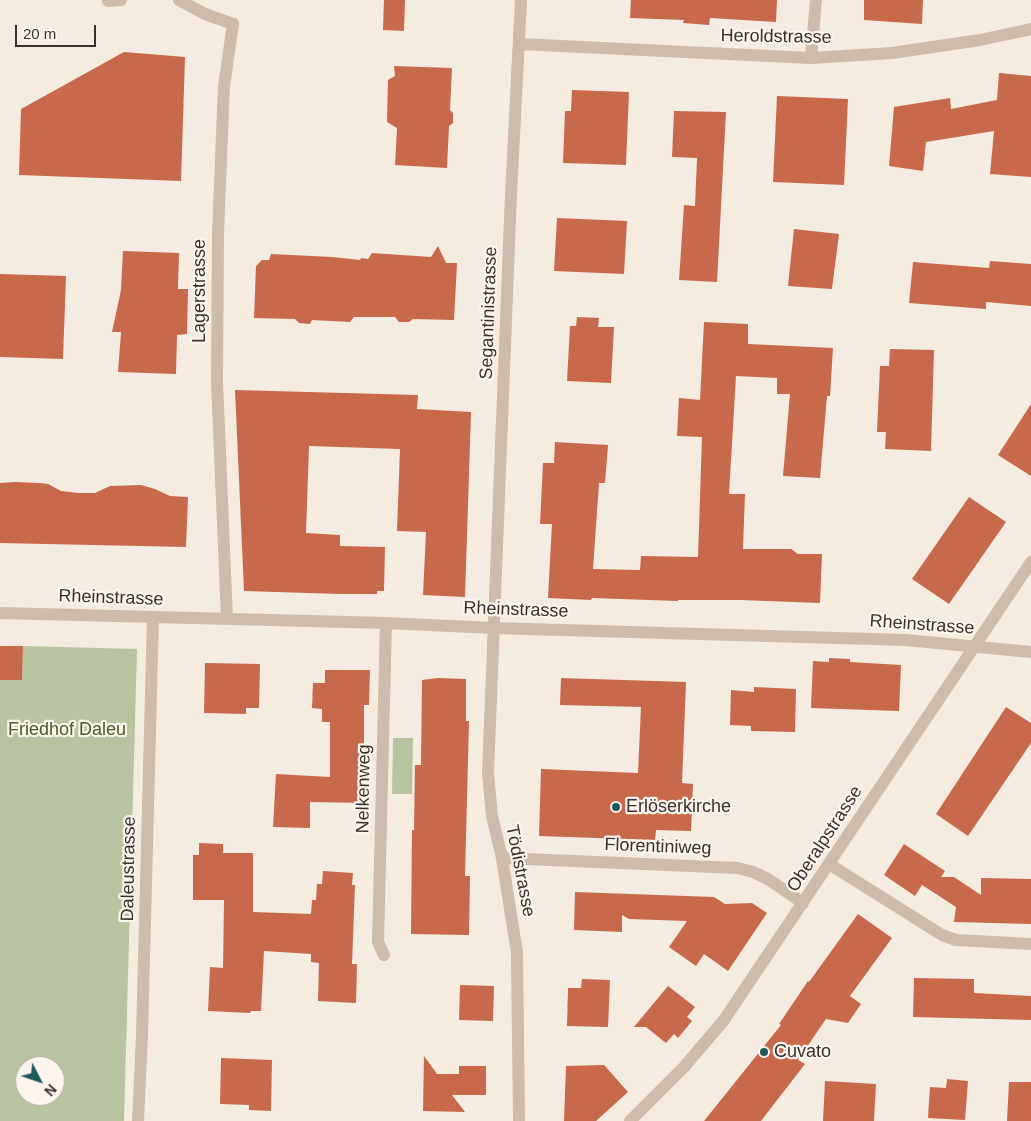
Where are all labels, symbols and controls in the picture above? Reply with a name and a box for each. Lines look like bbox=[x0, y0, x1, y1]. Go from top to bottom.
scale bar bbox=[18, 15, 99, 47]
text: 20 m bbox=[23, 25, 56, 42]
street label: Heroldstrasse bbox=[720, 25, 832, 49]
street label: Lagerstrasse bbox=[189, 239, 211, 343]
street label: Segantinistrasse bbox=[476, 246, 502, 380]
street label: Rheinstrasse bbox=[58, 585, 164, 611]
street label: Rheinstrasse bbox=[463, 597, 569, 623]
street label: Rheinstrasse bbox=[869, 611, 975, 639]
park label: Friedhof Daleu bbox=[8, 719, 126, 741]
street label: Nelkenweg bbox=[352, 744, 376, 834]
street label: Oberalpstrasse bbox=[783, 782, 867, 896]
place label: Erlöserkirche bbox=[626, 796, 731, 818]
marker: Erlöserkirche bbox=[610, 801, 622, 813]
street label: Daleustrasse bbox=[117, 816, 141, 922]
street label: Tödistrasse bbox=[501, 823, 539, 919]
street label: Florentiniweg bbox=[604, 834, 712, 860]
place label: Cuvato bbox=[774, 1041, 831, 1063]
marker: Cuvato bbox=[758, 1046, 770, 1058]
north arrow bbox=[15, 1056, 65, 1106]
text: N bbox=[41, 1081, 60, 1099]

